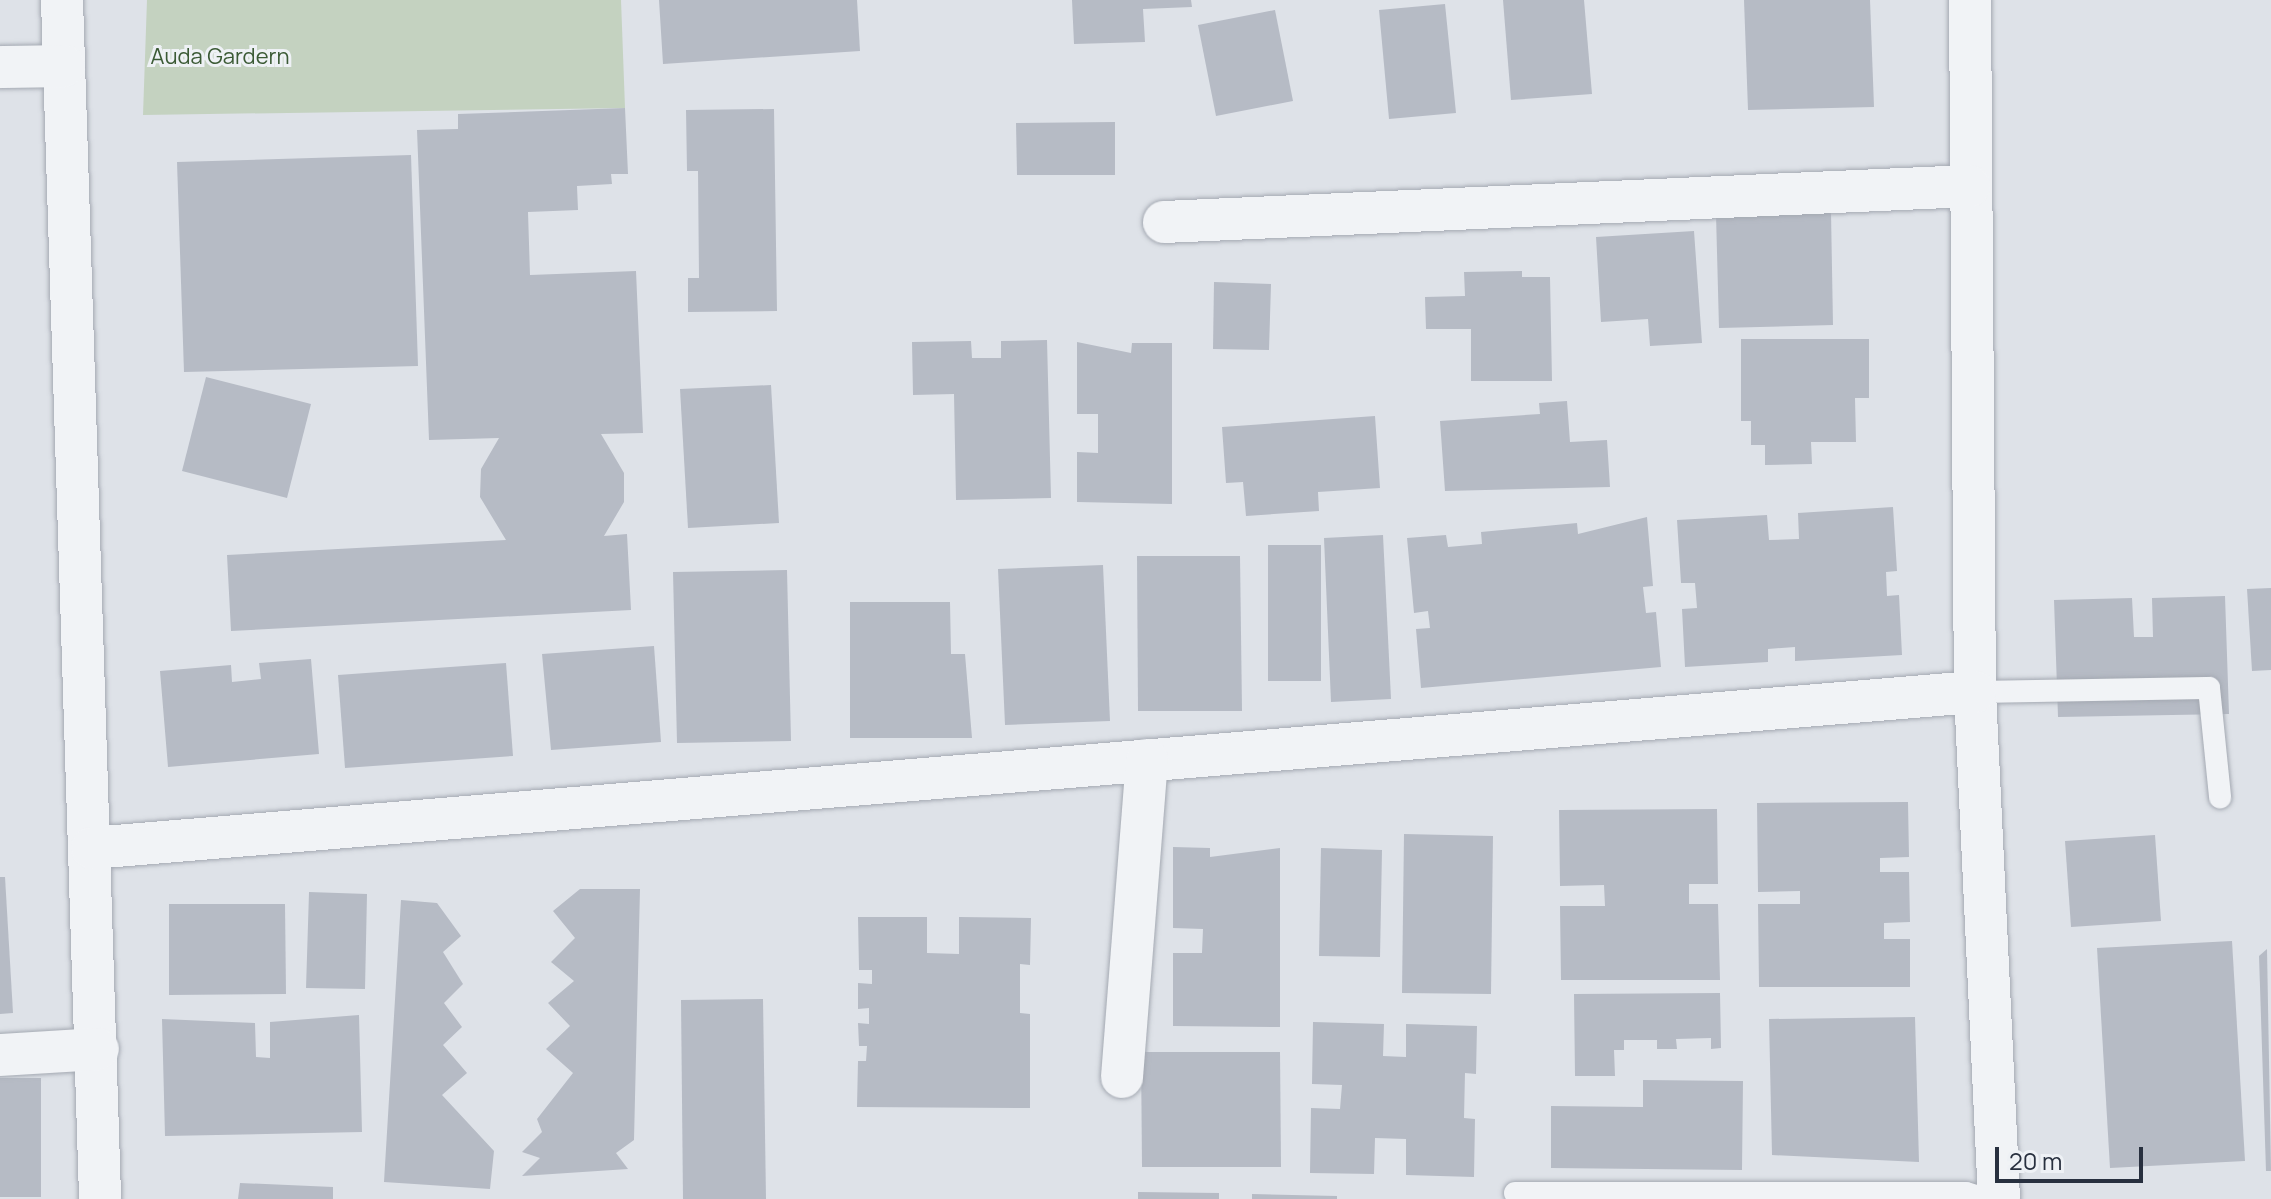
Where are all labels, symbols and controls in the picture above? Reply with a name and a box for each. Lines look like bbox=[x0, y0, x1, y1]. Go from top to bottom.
park label: Auda Gardern bbox=[151, 44, 289, 70]
scale bar bbox=[1999, 1131, 2147, 1181]
text: 20 m bbox=[2009, 1144, 2062, 1177]

